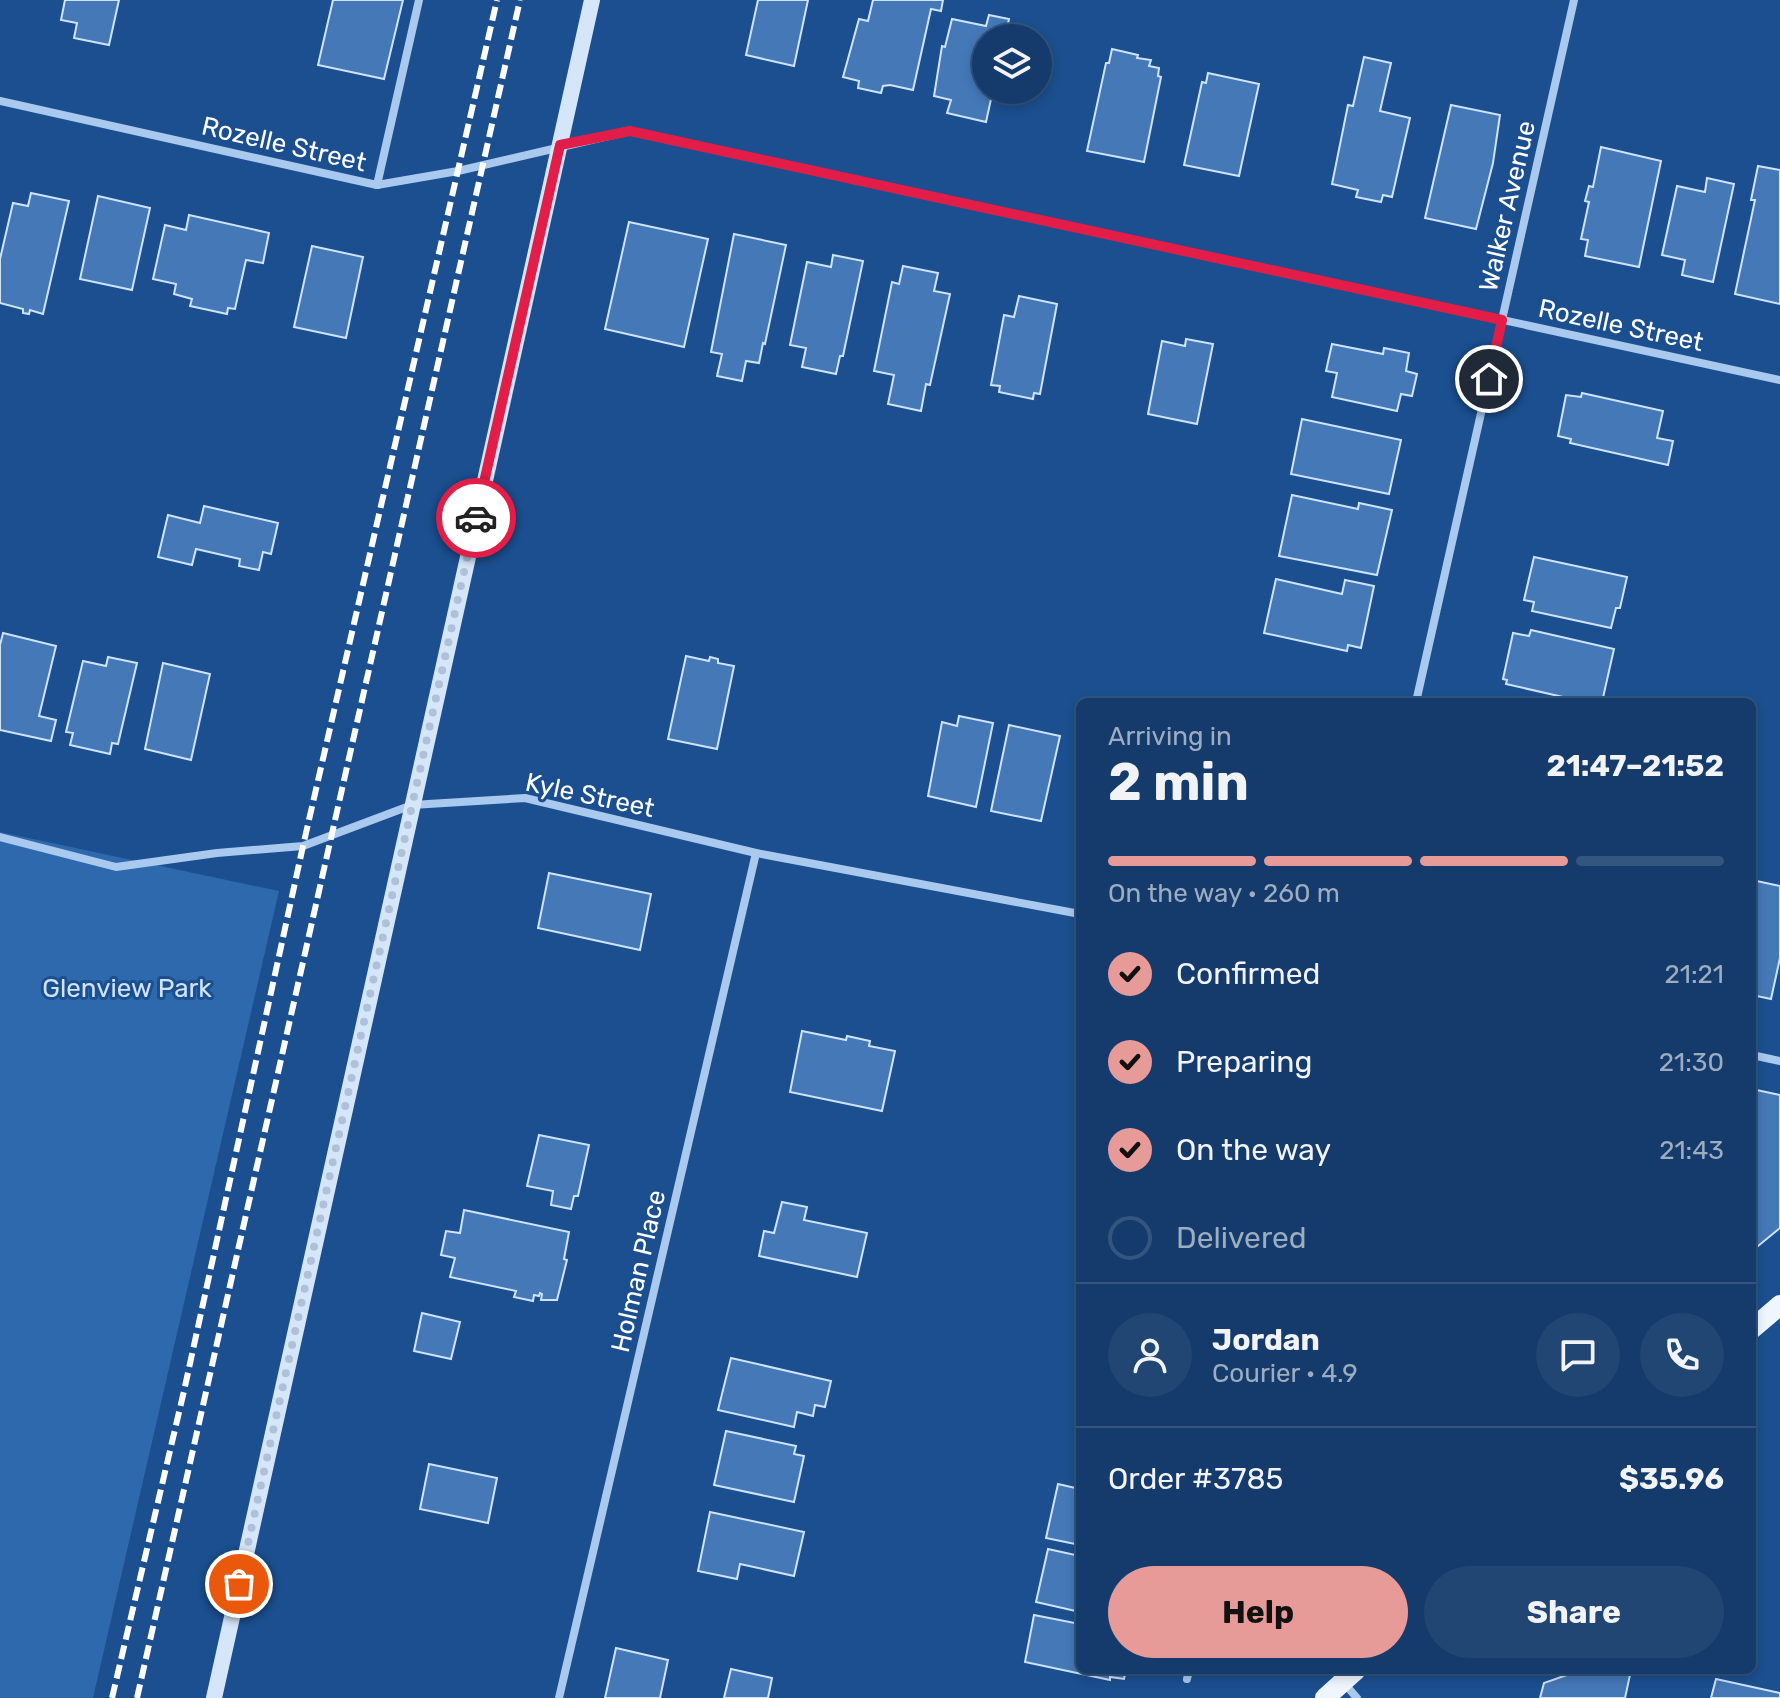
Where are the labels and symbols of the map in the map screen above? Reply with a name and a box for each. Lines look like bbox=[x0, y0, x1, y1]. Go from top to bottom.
street label: Rozelle Street bbox=[199, 110, 369, 178]
street label: Walker Avenue bbox=[1473, 118, 1542, 295]
street label: Rozelle Street bbox=[1536, 293, 1706, 358]
pin bbox=[1455, 345, 1523, 413]
courier bbox=[436, 478, 516, 558]
street label: Kyle Street bbox=[523, 767, 657, 824]
park label: Glenview Park bbox=[42, 973, 212, 1004]
street label: Holman Place bbox=[605, 1187, 672, 1355]
pin bbox=[205, 1550, 273, 1618]

